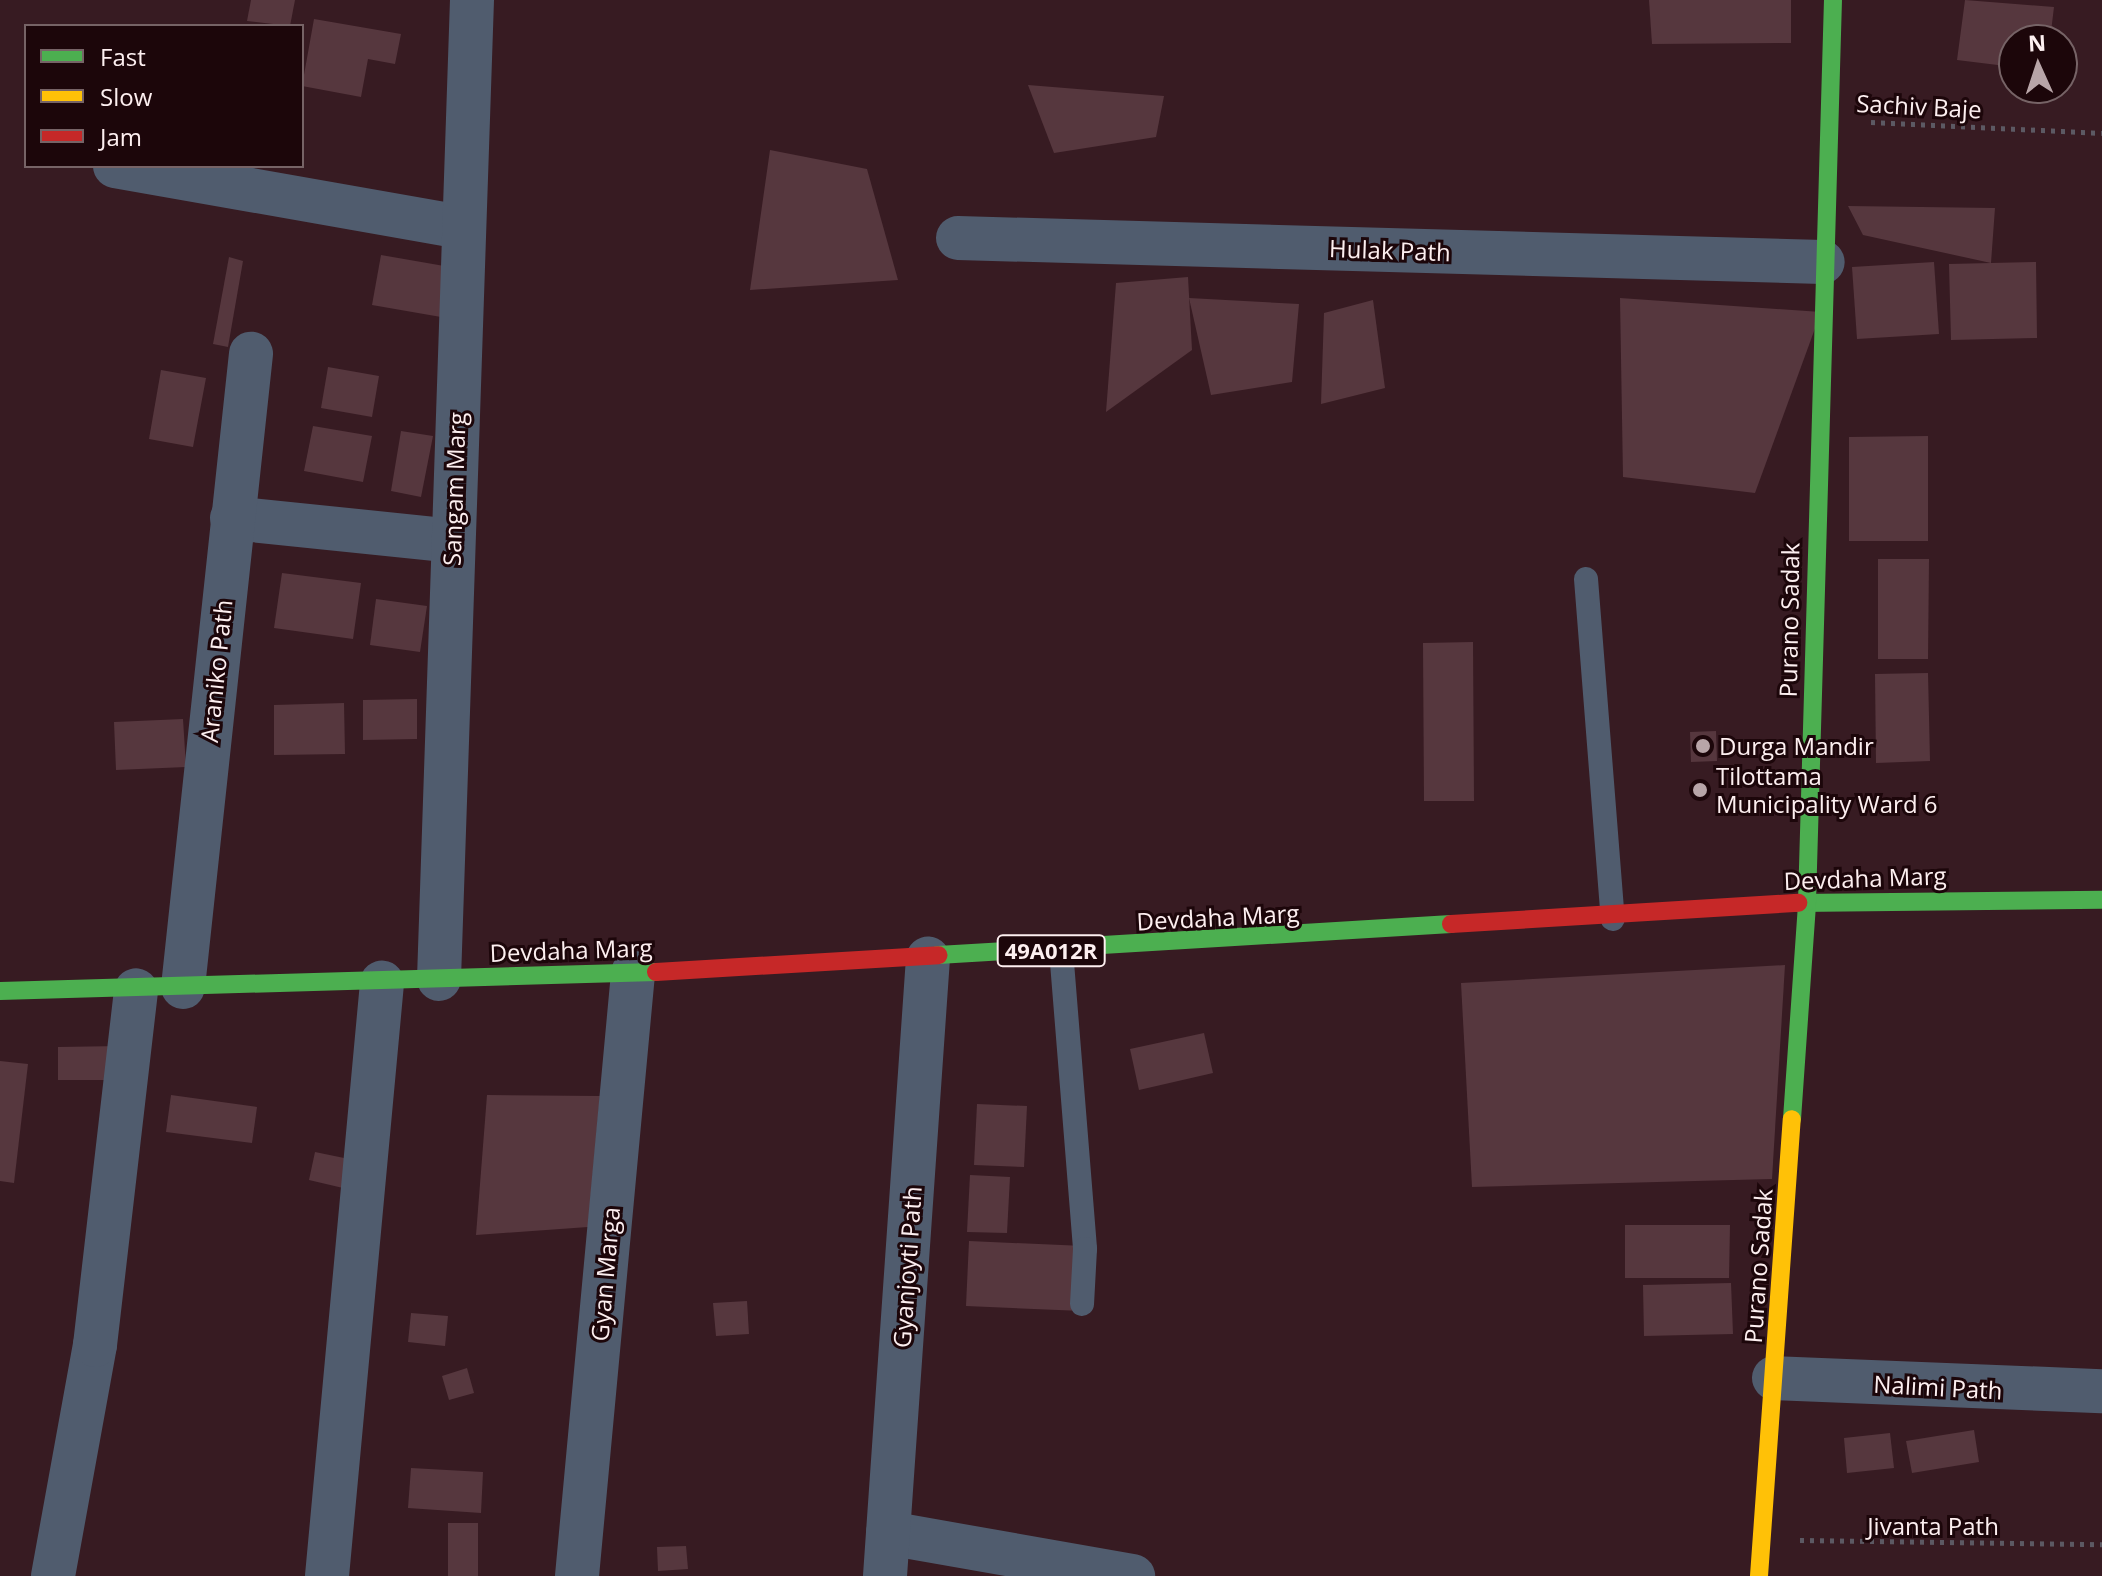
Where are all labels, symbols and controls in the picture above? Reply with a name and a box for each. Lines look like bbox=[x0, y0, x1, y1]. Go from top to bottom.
legend bbox=[24, 24, 304, 168]
north arrow bbox=[1998, 24, 2078, 104]
text: N bbox=[2027, 27, 2047, 57]
text: Fast bbox=[100, 40, 146, 73]
text: Slow bbox=[100, 80, 152, 113]
street label: Sachiv Baje bbox=[1856, 88, 1982, 124]
text: Jam bbox=[100, 120, 142, 153]
street label: Hulak Path bbox=[1329, 233, 1451, 267]
street label: Sangam Marg bbox=[437, 412, 471, 566]
street label: Purano Sadak bbox=[1773, 542, 1805, 698]
street label: Araniko Path bbox=[194, 598, 238, 744]
place label: Durga Mandir bbox=[1719, 732, 1874, 760]
marker: Durga Mandir bbox=[1694, 737, 1712, 755]
place label: Tilottama Municipality Ward 6 bbox=[1716, 762, 1938, 818]
marker: Tilottama Municipality Ward 6 bbox=[1691, 781, 1709, 799]
street label: Devdaha Marg bbox=[1783, 861, 1947, 895]
street label: Devdaha Marg bbox=[1136, 898, 1300, 936]
street label: Devdaha Marg bbox=[489, 933, 653, 967]
road number: 49A012R bbox=[995, 933, 1107, 969]
street label: Gyanjoyti Path bbox=[887, 1185, 927, 1349]
street label: Purano Sadak bbox=[1738, 1188, 1778, 1344]
street label: Gyan Marga bbox=[585, 1206, 625, 1342]
street label: Nalimi Path bbox=[1873, 1369, 2003, 1405]
street label: Jivanta Path bbox=[1867, 1512, 1999, 1540]

